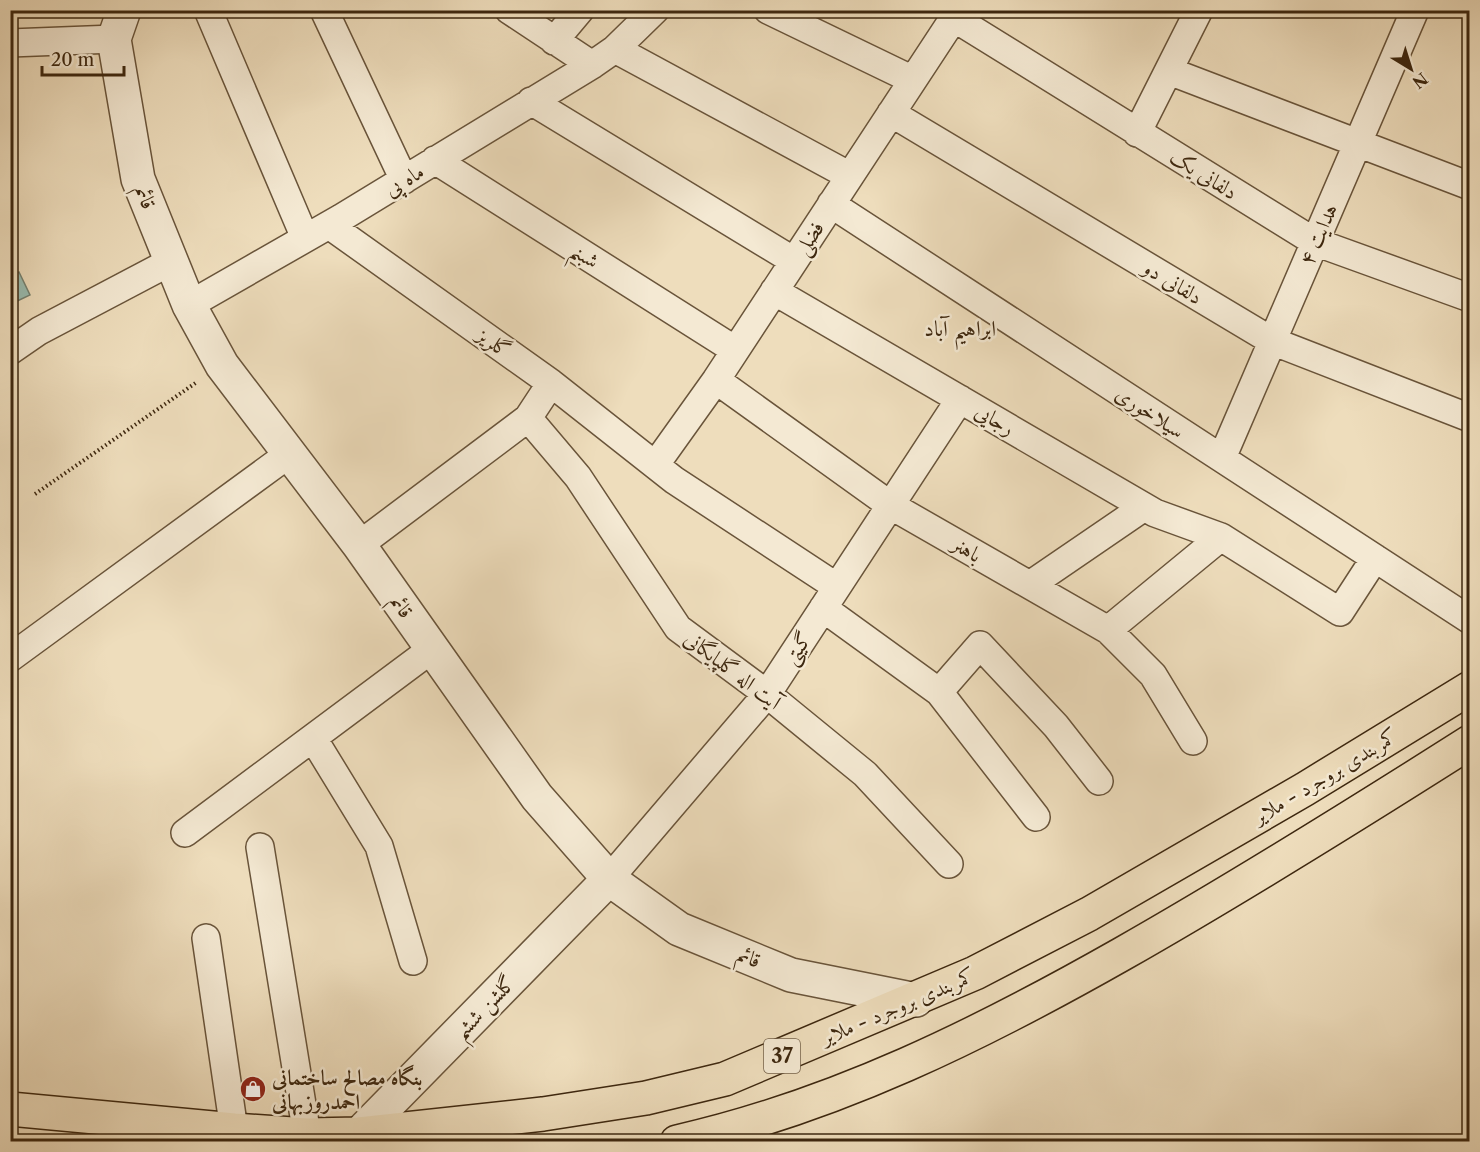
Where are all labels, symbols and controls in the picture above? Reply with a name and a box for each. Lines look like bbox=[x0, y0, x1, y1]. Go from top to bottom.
scale bar bbox=[42, 39, 124, 77]
north arrow bbox=[1381, 39, 1441, 99]
text: 20 m bbox=[51, 49, 95, 71]
text: N bbox=[1409, 69, 1432, 93]
street label: دلفانی یک bbox=[1165, 144, 1242, 205]
street label: ماه پی bbox=[380, 158, 430, 205]
street label: قائم bbox=[125, 182, 162, 214]
street label: هدایت ۴ bbox=[1294, 200, 1343, 269]
street label: فضلی bbox=[789, 216, 832, 262]
street label: شبنم bbox=[561, 237, 604, 281]
street label: دلفانی دو bbox=[1137, 254, 1207, 309]
district label: ابراهیم آباد bbox=[924, 315, 996, 350]
street label: گلریز bbox=[470, 320, 516, 363]
street label: سیلاخوری bbox=[1110, 381, 1189, 444]
street label: رجایی bbox=[970, 398, 1019, 442]
street label: باهنر bbox=[946, 530, 986, 568]
street label: قائم bbox=[380, 589, 419, 626]
street label: آیت اله گلپایگانی bbox=[678, 625, 788, 718]
street label: گیتی bbox=[777, 627, 819, 671]
street label: کمربندی بروجرد - ملایر bbox=[1246, 723, 1403, 831]
street label: قائم bbox=[731, 941, 765, 979]
street label: کمربندی بروجرد - ملایر bbox=[815, 962, 979, 1051]
street label: گلشن ششم bbox=[448, 970, 527, 1050]
road number: 37 bbox=[764, 1039, 800, 1073]
place label: بنگاه مصالح ساختمانی احمدروزبهانی bbox=[271, 1064, 422, 1116]
shop icon: بنگاه مصالح ساختمانی احمدروزبهانی bbox=[238, 1074, 268, 1104]

